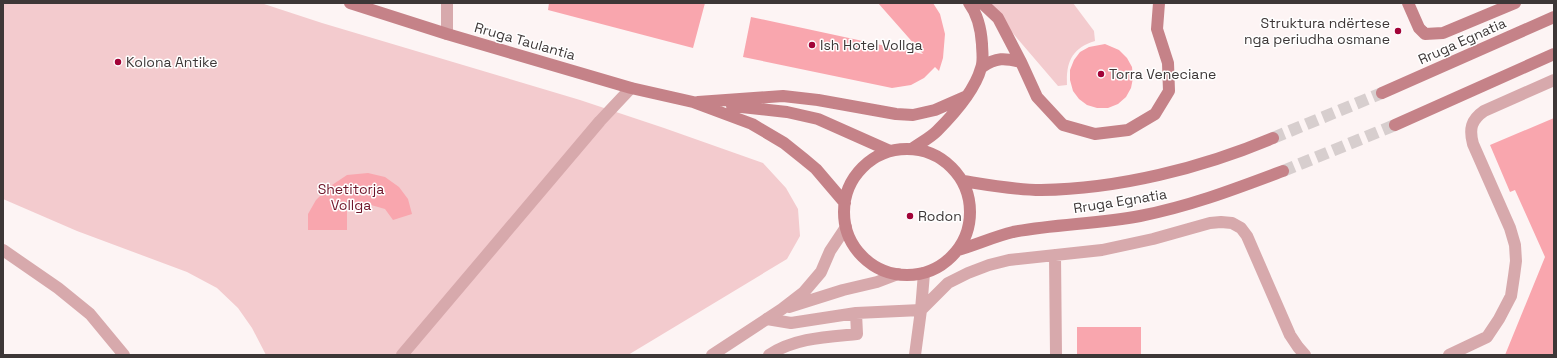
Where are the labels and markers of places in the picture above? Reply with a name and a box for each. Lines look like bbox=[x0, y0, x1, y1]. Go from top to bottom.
place label: Struktura ndërtese nga periudha osmane bbox=[1244, 14, 1390, 48]
marker: Struktura ndërtese nga periudha osmane bbox=[1393, 26, 1403, 36]
place label: Ish Hotel Vollga bbox=[820, 36, 923, 54]
marker: Ish Hotel Vollga bbox=[807, 40, 817, 50]
place label: Kolona Antike bbox=[126, 53, 218, 71]
marker: Kolona Antike bbox=[113, 57, 123, 67]
place label: Torra Veneciane bbox=[1109, 65, 1216, 83]
marker: Torra Veneciane bbox=[1096, 69, 1106, 79]
place label: Rodon bbox=[918, 207, 962, 225]
marker: Rodon bbox=[905, 211, 915, 221]

